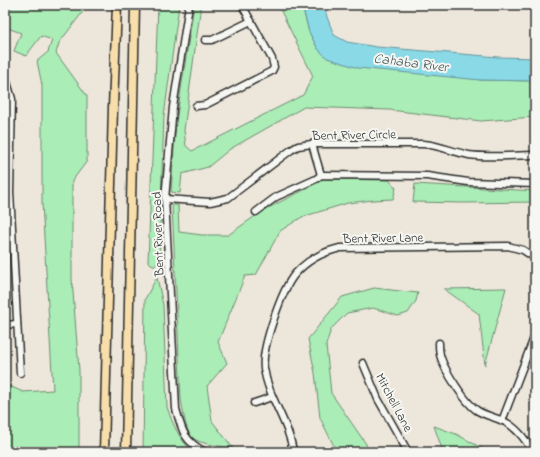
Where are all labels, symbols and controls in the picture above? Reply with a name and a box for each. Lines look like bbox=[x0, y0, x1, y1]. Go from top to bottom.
water label: Cahaba River bbox=[373, 49, 451, 79]
street label: Bent River Circle bbox=[311, 125, 396, 146]
street label: Bent River Road bbox=[147, 190, 170, 278]
street label: Bent River Lane bbox=[342, 228, 424, 249]
street label: Mitchell Lane bbox=[370, 370, 417, 436]

